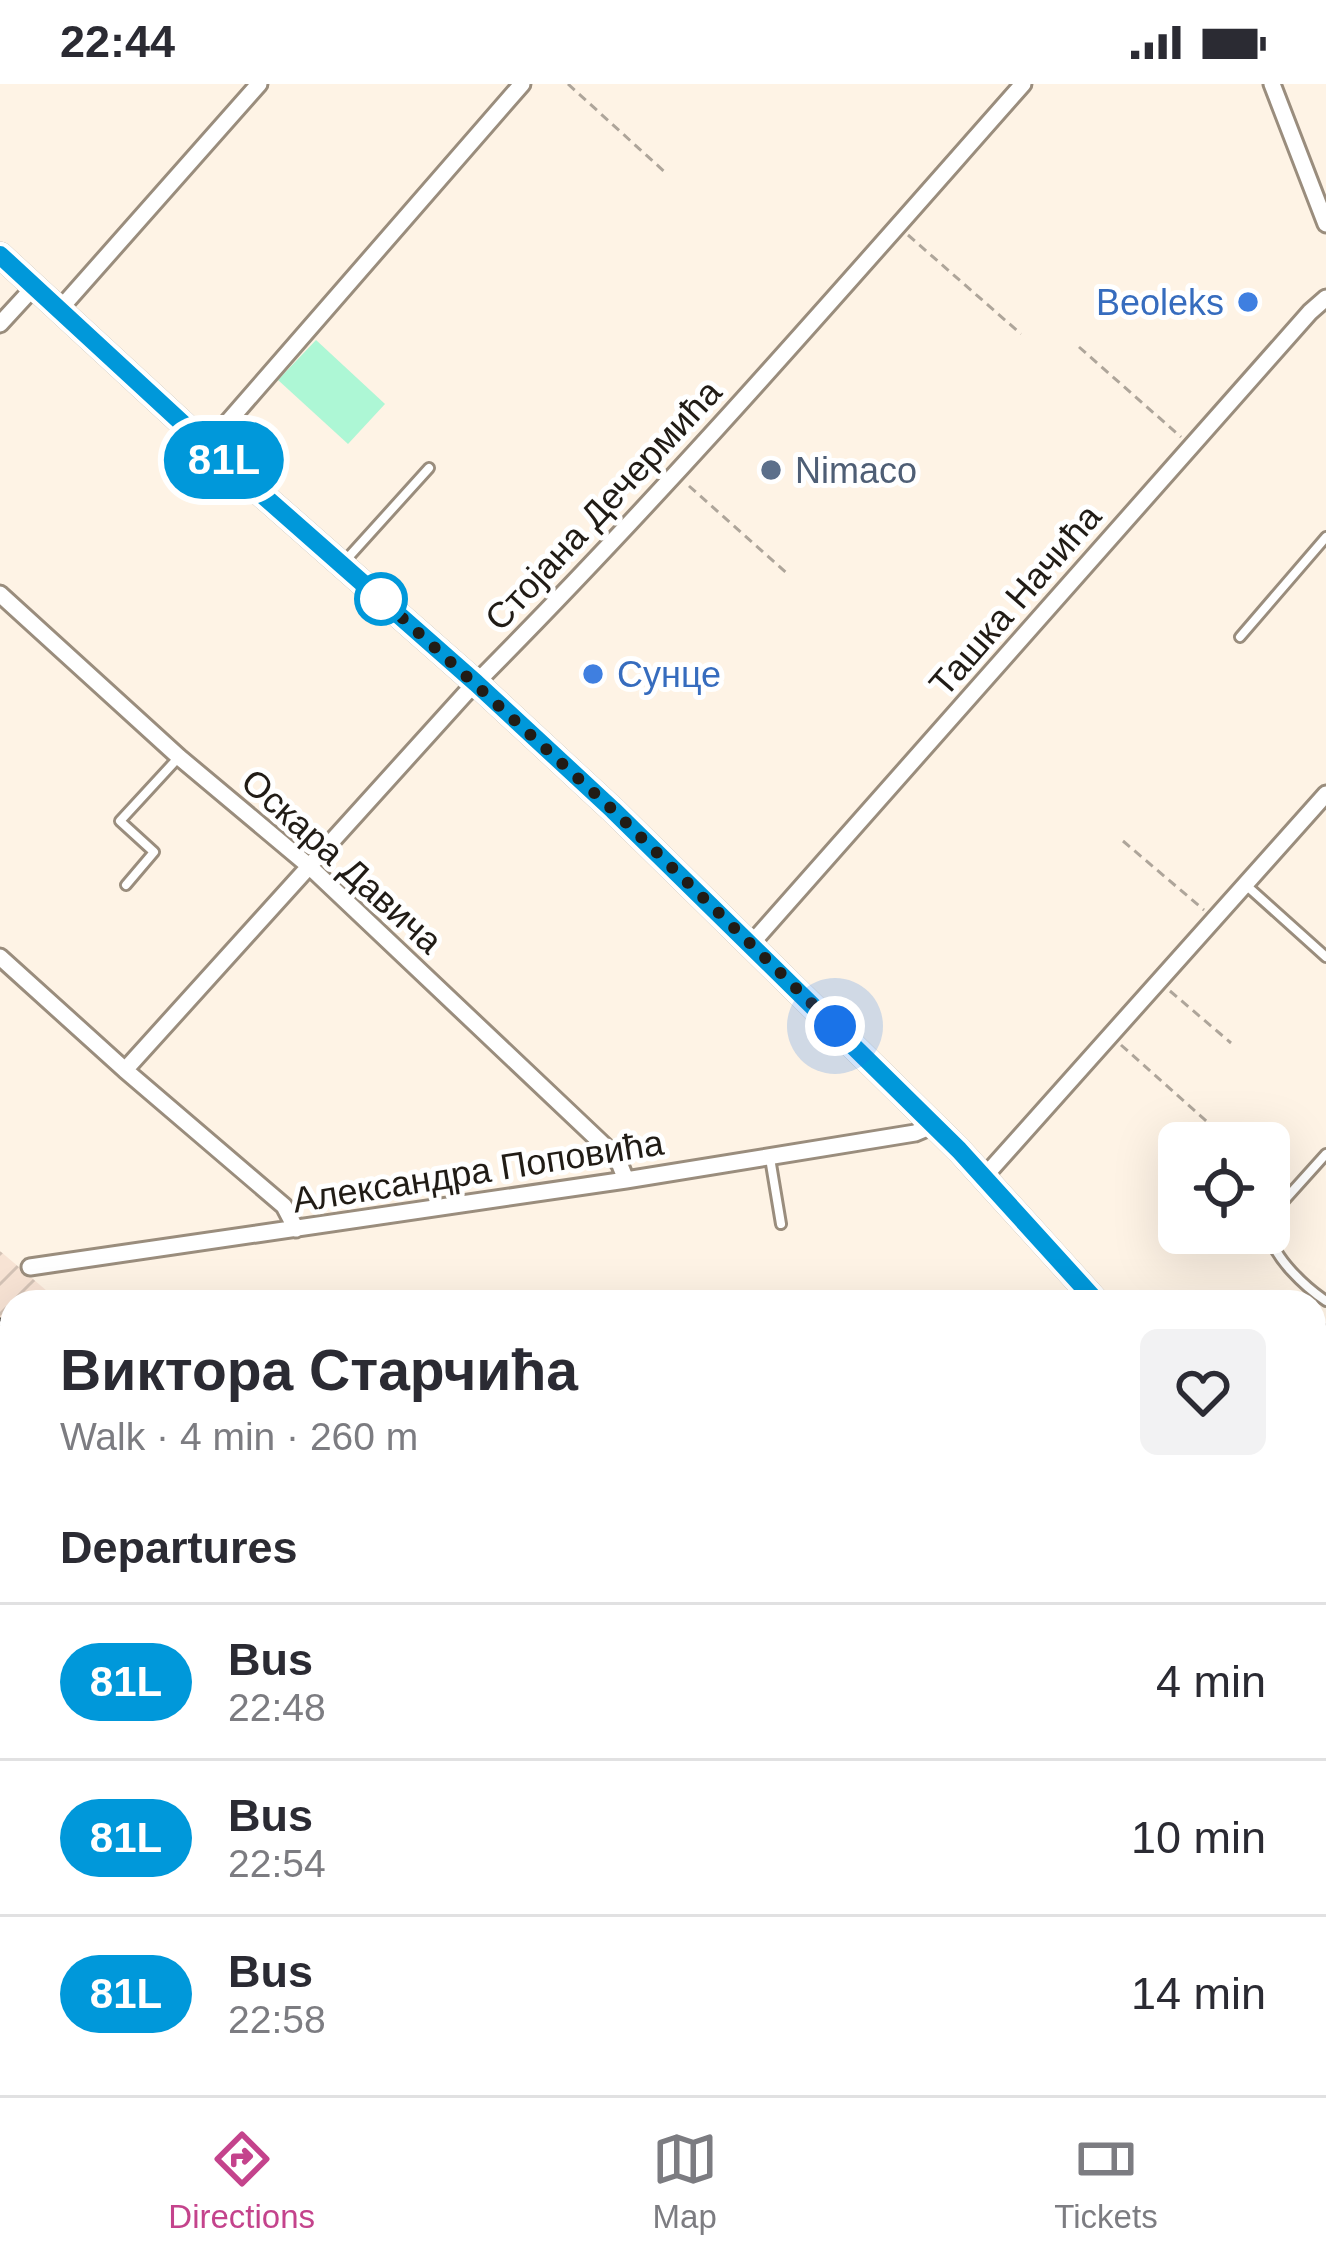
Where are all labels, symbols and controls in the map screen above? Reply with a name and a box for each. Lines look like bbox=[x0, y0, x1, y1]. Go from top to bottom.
text: 22:44 bbox=[60, 16, 175, 67]
place label: Beoleks bbox=[1096, 282, 1224, 323]
marker: Beoleks bbox=[1235, 289, 1261, 315]
street label: Стојана Дечермића bbox=[477, 371, 730, 639]
line badge: 81L bbox=[155, 421, 293, 499]
text: 81L bbox=[188, 436, 260, 483]
place label: Nimaco bbox=[795, 450, 917, 491]
marker: Nimaco bbox=[758, 457, 784, 483]
street label: Ташка Начића bbox=[921, 495, 1110, 704]
unlabelled marker bbox=[356, 574, 406, 624]
place label: Сунце bbox=[617, 654, 721, 695]
marker: Сунце bbox=[580, 661, 606, 687]
street label: Оскара Давича bbox=[234, 760, 451, 962]
your location bbox=[805, 996, 865, 1056]
street label: Александра Поповића bbox=[290, 1121, 667, 1221]
map controls bbox=[1158, 1122, 1290, 1254]
button: locate bbox=[1158, 1122, 1290, 1254]
button: heart bbox=[1140, 1329, 1266, 1455]
text: Виктора Старчића bbox=[60, 1338, 578, 1402]
text: Walk · 4 min · 260 m bbox=[60, 1415, 418, 1458]
text: Departures bbox=[60, 1522, 298, 1573]
text: Bus bbox=[228, 1634, 313, 1685]
text: 4 min bbox=[1156, 1656, 1266, 1707]
text: 81L bbox=[90, 1658, 162, 1705]
text: 22:48 bbox=[228, 1686, 326, 1729]
text: Bus bbox=[228, 1790, 313, 1841]
text: 10 min bbox=[1131, 1812, 1266, 1863]
text: 81L bbox=[90, 1814, 162, 1861]
text: 22:54 bbox=[228, 1842, 326, 1885]
text: Bus bbox=[228, 1946, 313, 1997]
text: 14 min bbox=[1131, 1968, 1266, 2019]
text: 81L bbox=[90, 1970, 162, 2017]
text: 22:58 bbox=[228, 1998, 326, 2041]
tab: Directions bbox=[168, 2126, 315, 2236]
tab: Map bbox=[652, 2126, 718, 2236]
tab: Tickets bbox=[1054, 2126, 1158, 2236]

